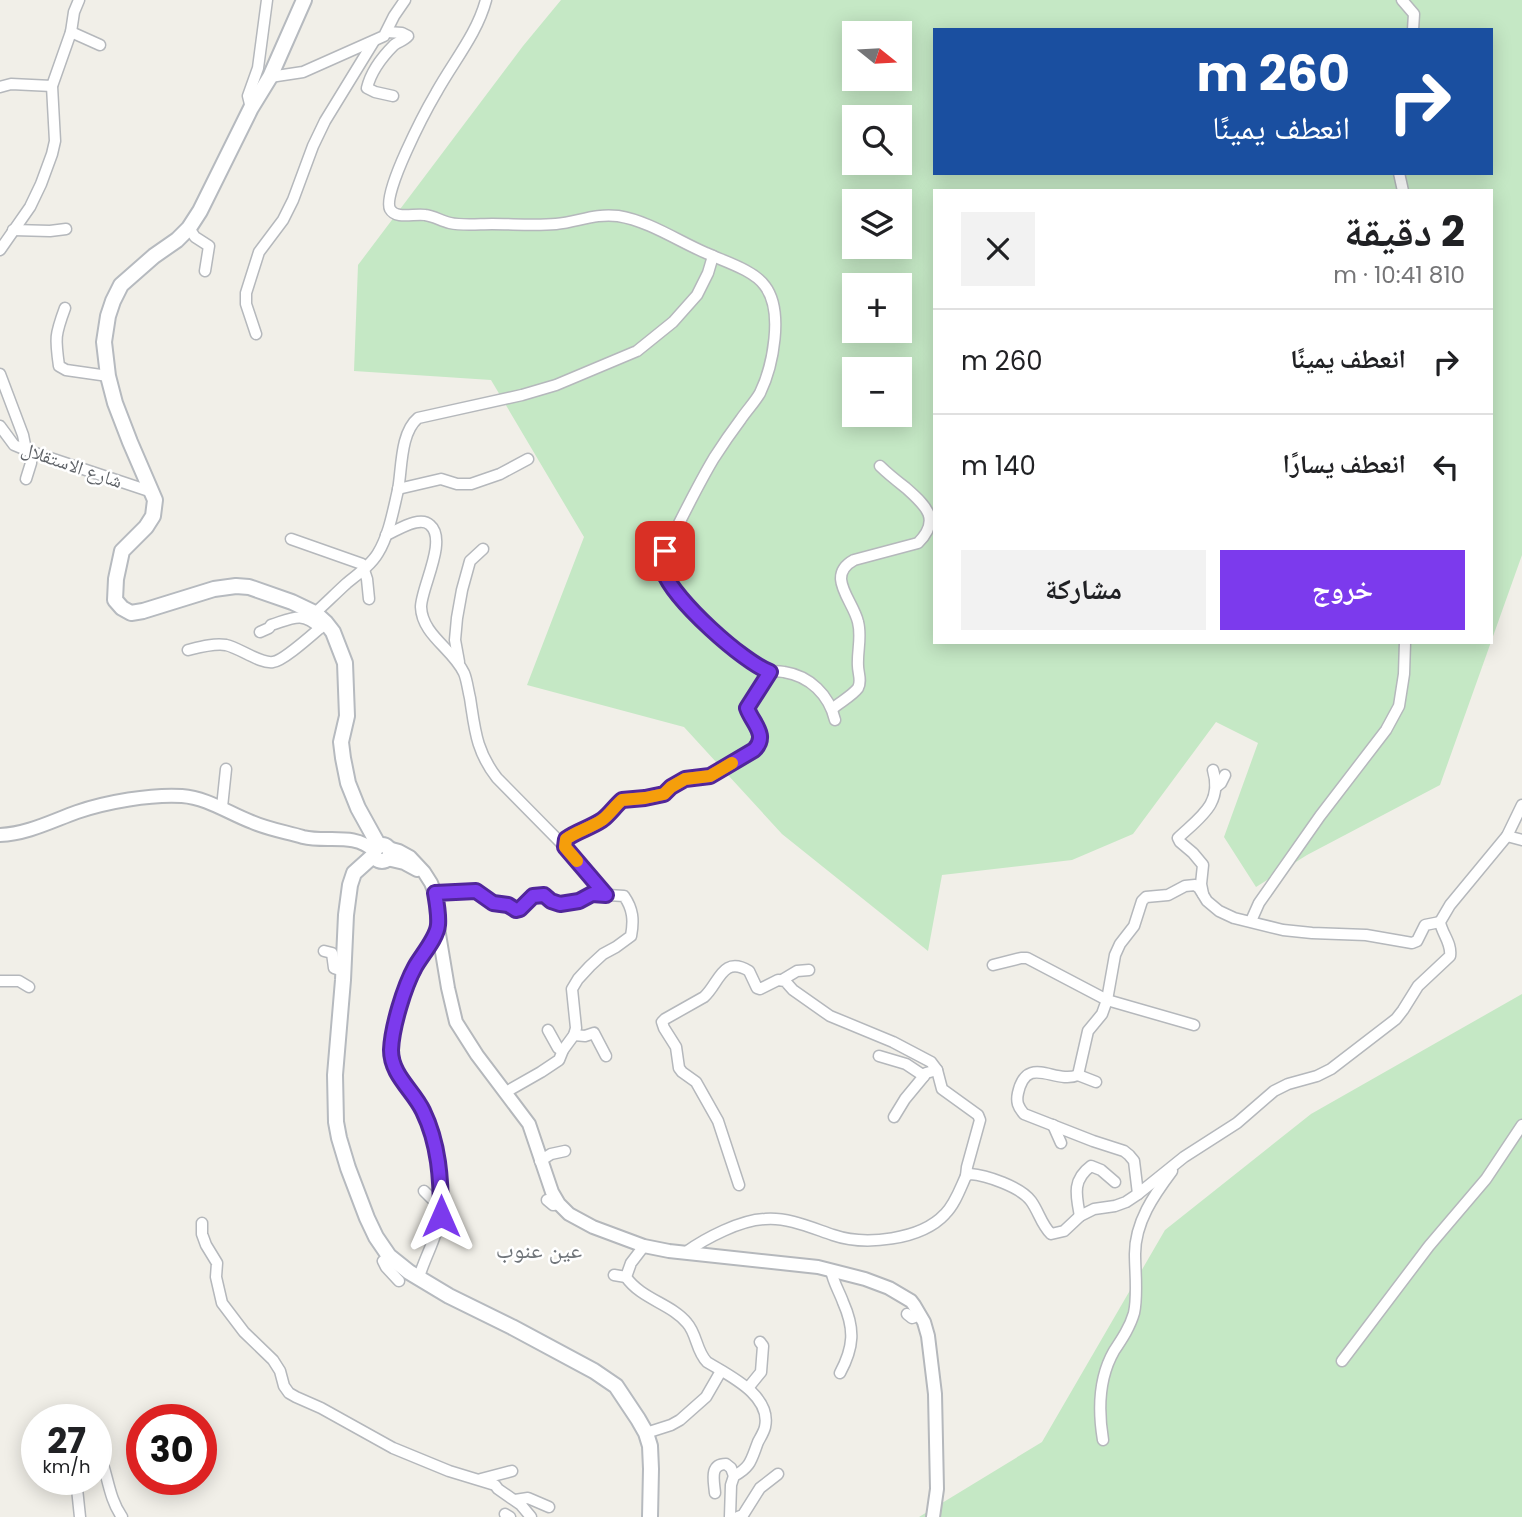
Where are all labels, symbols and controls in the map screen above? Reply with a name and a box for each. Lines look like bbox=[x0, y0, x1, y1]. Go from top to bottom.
north arrow bbox=[842, 21, 912, 91]
map controls bbox=[842, 21, 912, 427]
text: 260 m bbox=[1197, 40, 1350, 108]
icon: right bbox=[1374, 56, 1465, 147]
button: search bbox=[842, 105, 912, 175]
text: انعطف يمينًا bbox=[1212, 105, 1350, 150]
button: layers bbox=[842, 189, 912, 259]
text: 2 دقيقة bbox=[1344, 202, 1465, 261]
button: close bbox=[961, 212, 1035, 286]
text: 810 m · 10:41 bbox=[1333, 259, 1465, 291]
button: + bbox=[842, 273, 912, 343]
text: انعطف يمينًا bbox=[1290, 341, 1406, 377]
text: 260 m bbox=[961, 343, 1043, 379]
icon: right bbox=[1427, 343, 1465, 381]
button: − bbox=[842, 357, 912, 427]
street label: شارع الاستقلال bbox=[18, 435, 126, 495]
text: انعطف يسارًا bbox=[1283, 446, 1406, 482]
text: 140 m bbox=[961, 448, 1036, 484]
icon: left bbox=[1427, 448, 1465, 486]
pin bbox=[635, 521, 695, 581]
icon: arrive bbox=[646, 532, 684, 570]
button: مشاركة bbox=[961, 550, 1206, 630]
button: خروج bbox=[1220, 550, 1465, 630]
position arrow bbox=[404, 1179, 478, 1253]
district label: عين عنوب bbox=[496, 1234, 583, 1266]
speed limit sign: 30 bbox=[126, 1404, 217, 1495]
text: 27 bbox=[47, 1416, 86, 1465]
text: km/h bbox=[43, 1454, 90, 1479]

